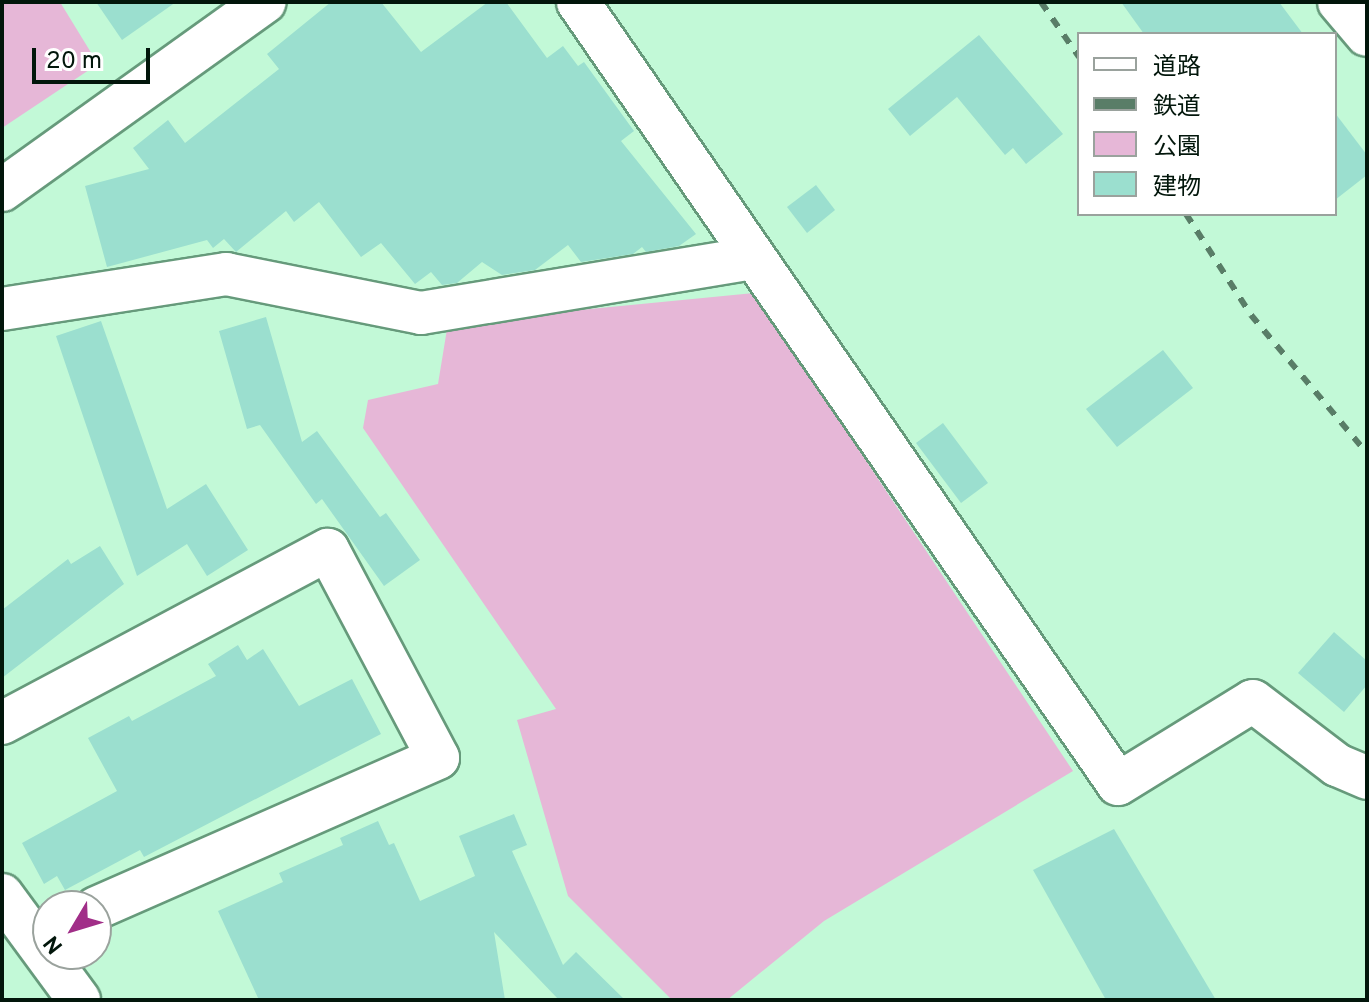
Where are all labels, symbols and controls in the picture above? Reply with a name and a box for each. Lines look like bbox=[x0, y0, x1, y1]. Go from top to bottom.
scale bar bbox=[36, 32, 154, 82]
legend bbox=[1077, 32, 1337, 216]
text: 20 m bbox=[46, 47, 102, 77]
text: 道路 bbox=[1153, 53, 1201, 83]
text: 鉄道 bbox=[1153, 93, 1201, 123]
text: 公園 bbox=[1153, 133, 1201, 163]
text: 建物 bbox=[1153, 173, 1201, 203]
north arrow bbox=[32, 890, 112, 970]
text: N bbox=[39, 929, 70, 958]

